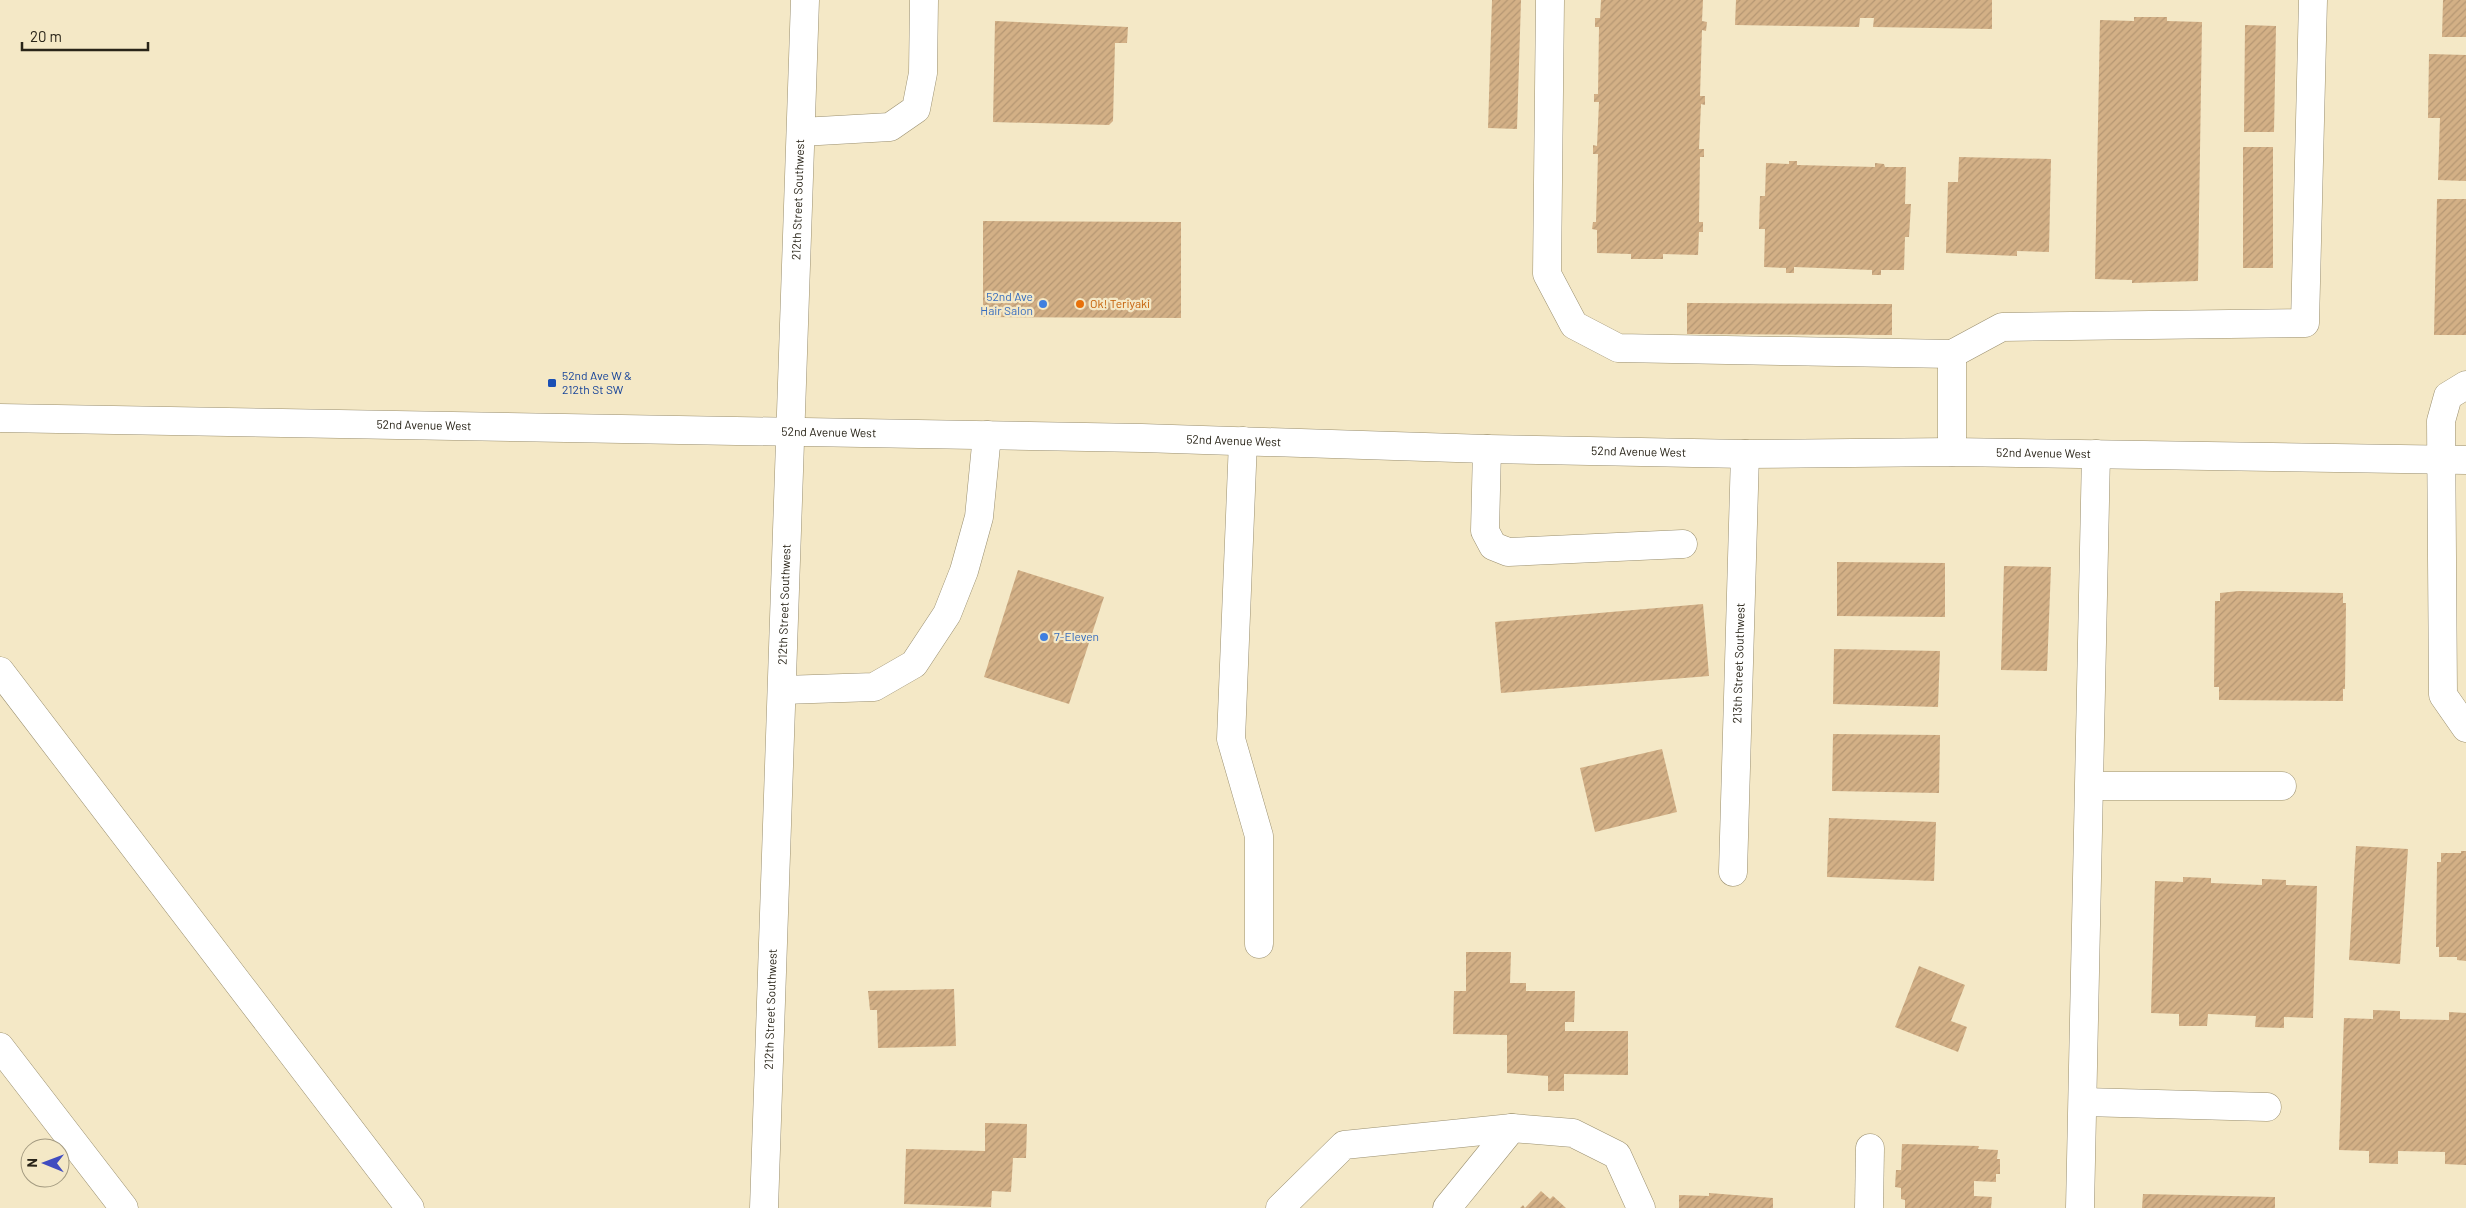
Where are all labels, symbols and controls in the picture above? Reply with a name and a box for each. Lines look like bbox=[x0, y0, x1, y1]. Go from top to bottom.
scale bar bbox=[22, 20, 149, 52]
text: 20 m bbox=[30, 27, 62, 45]
street label: 212th Street Southwest bbox=[788, 139, 806, 260]
place label: 52nd Ave Hair Salon bbox=[980, 289, 1033, 317]
place label: Ok! Teriyaki bbox=[1090, 296, 1150, 310]
marker: 52nd Ave Hair Salon bbox=[1037, 298, 1049, 310]
marker: Ok! Teriyaki bbox=[1074, 298, 1086, 310]
place label: 52nd Ave W & 212th St SW bbox=[562, 368, 632, 396]
marker: 52nd Ave W & 212th St SW bbox=[546, 377, 558, 389]
street label: 52nd Avenue West bbox=[376, 417, 472, 432]
street label: 52nd Avenue West bbox=[781, 424, 876, 439]
street label: 52nd Avenue West bbox=[1186, 431, 1281, 448]
street label: 52nd Avenue West bbox=[1591, 443, 1686, 459]
street label: 52nd Avenue West bbox=[1996, 445, 2091, 460]
street label: 212th Street Southwest bbox=[774, 544, 793, 665]
street label: 213th Street Southwest bbox=[1729, 603, 1747, 724]
place label: 7-Eleven bbox=[1054, 629, 1099, 643]
marker: 7-Eleven bbox=[1038, 631, 1050, 643]
street label: 212th Street Southwest bbox=[761, 948, 779, 1070]
north arrow bbox=[20, 1138, 70, 1188]
text: N bbox=[23, 1158, 40, 1168]

